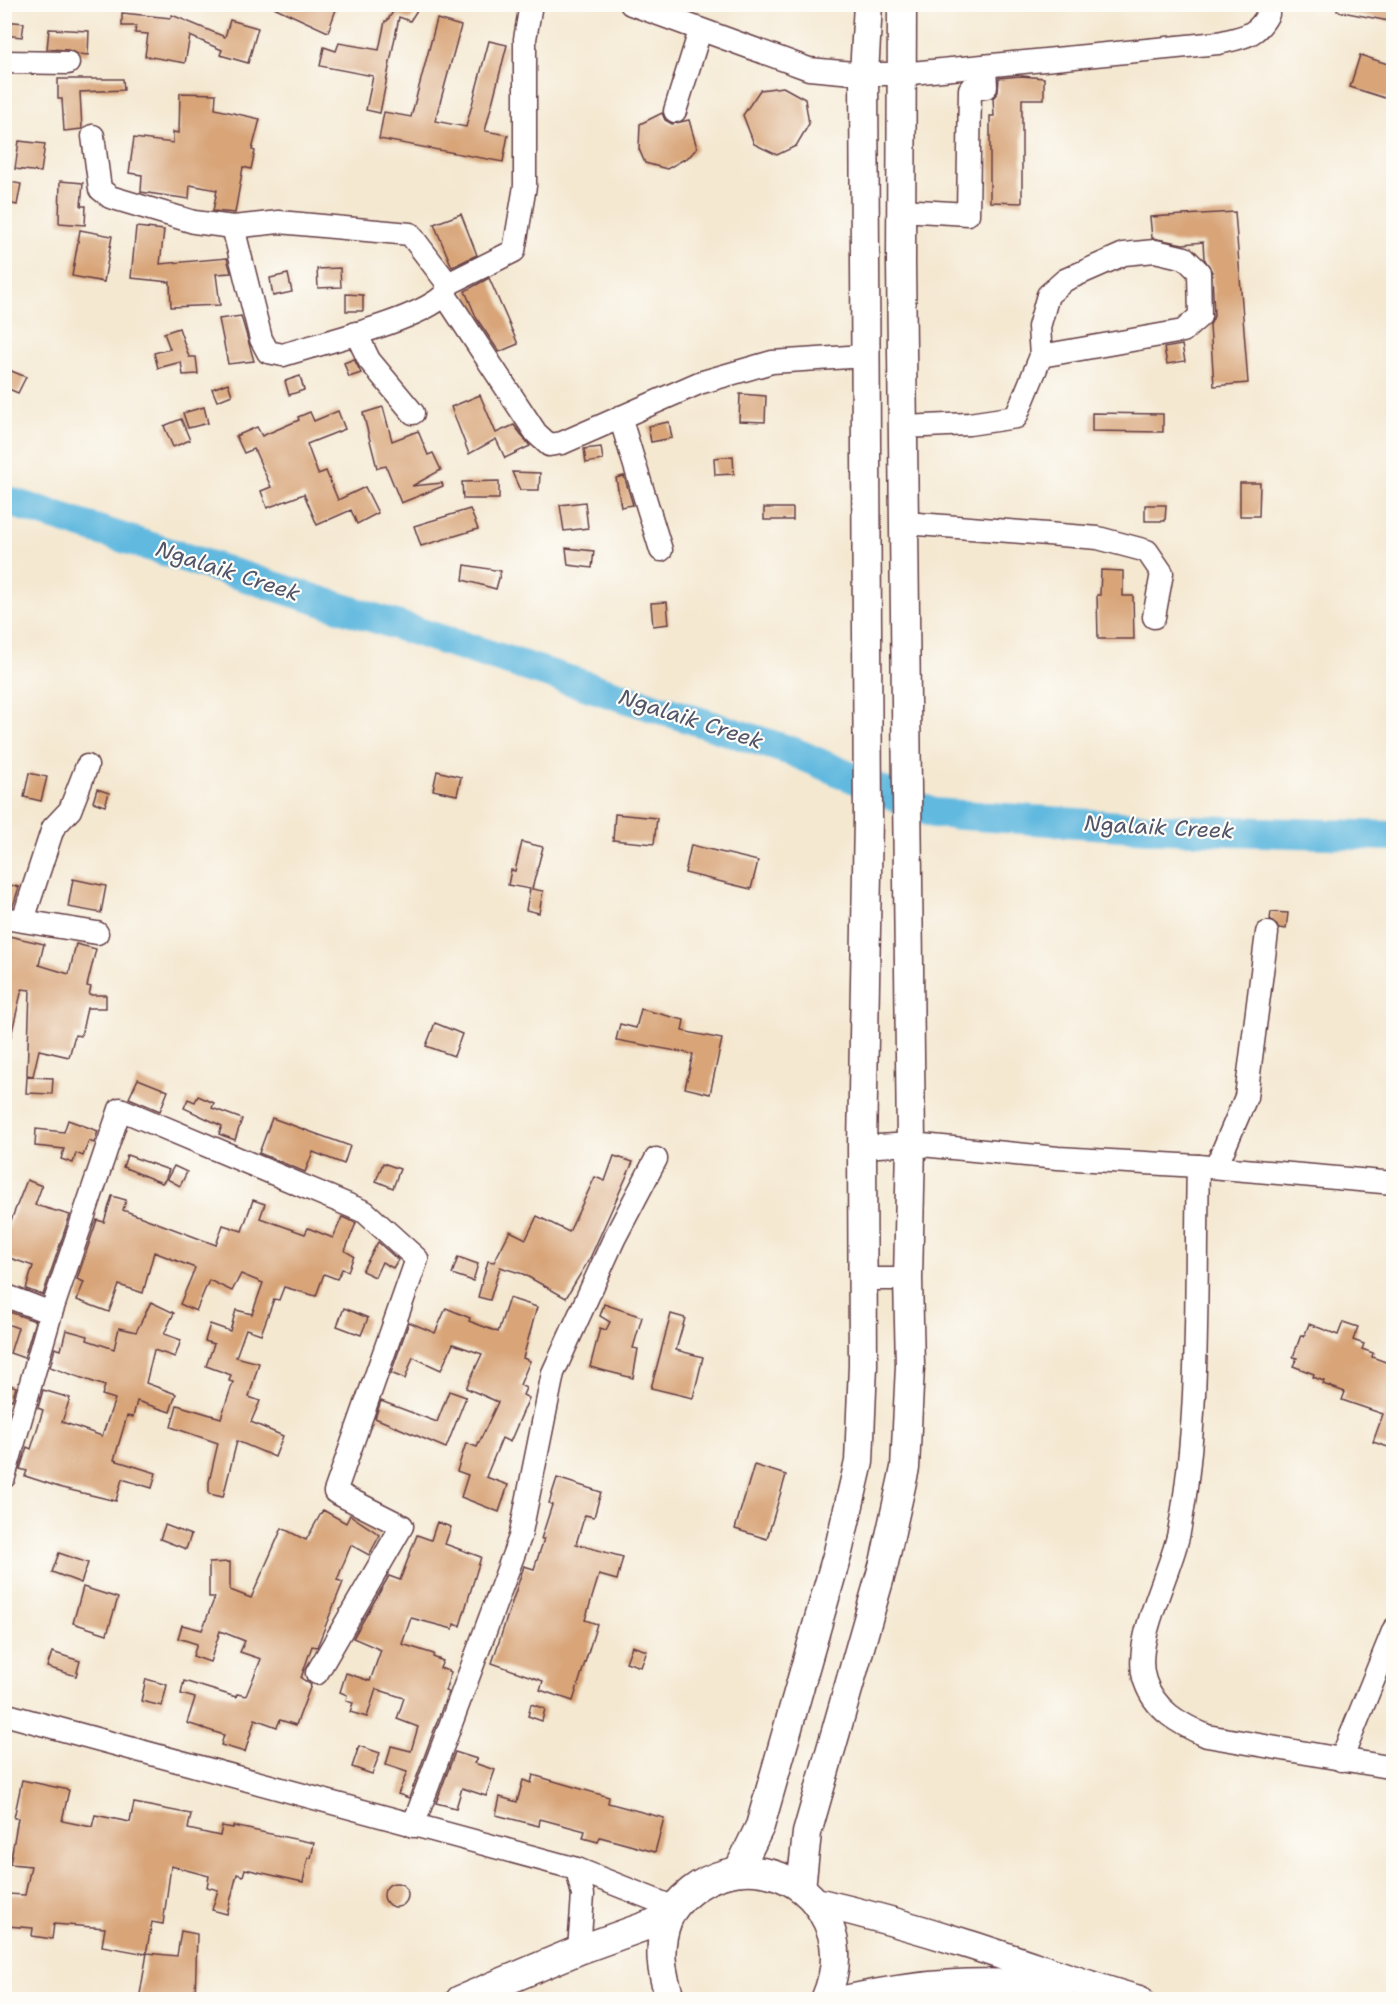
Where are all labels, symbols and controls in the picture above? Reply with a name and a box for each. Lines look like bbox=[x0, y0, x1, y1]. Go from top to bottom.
water label: Ngalaik Creek bbox=[152, 534, 304, 608]
water label: Ngalaik Creek bbox=[615, 682, 767, 756]
water label: Ngalaik Creek bbox=[1083, 809, 1235, 845]

